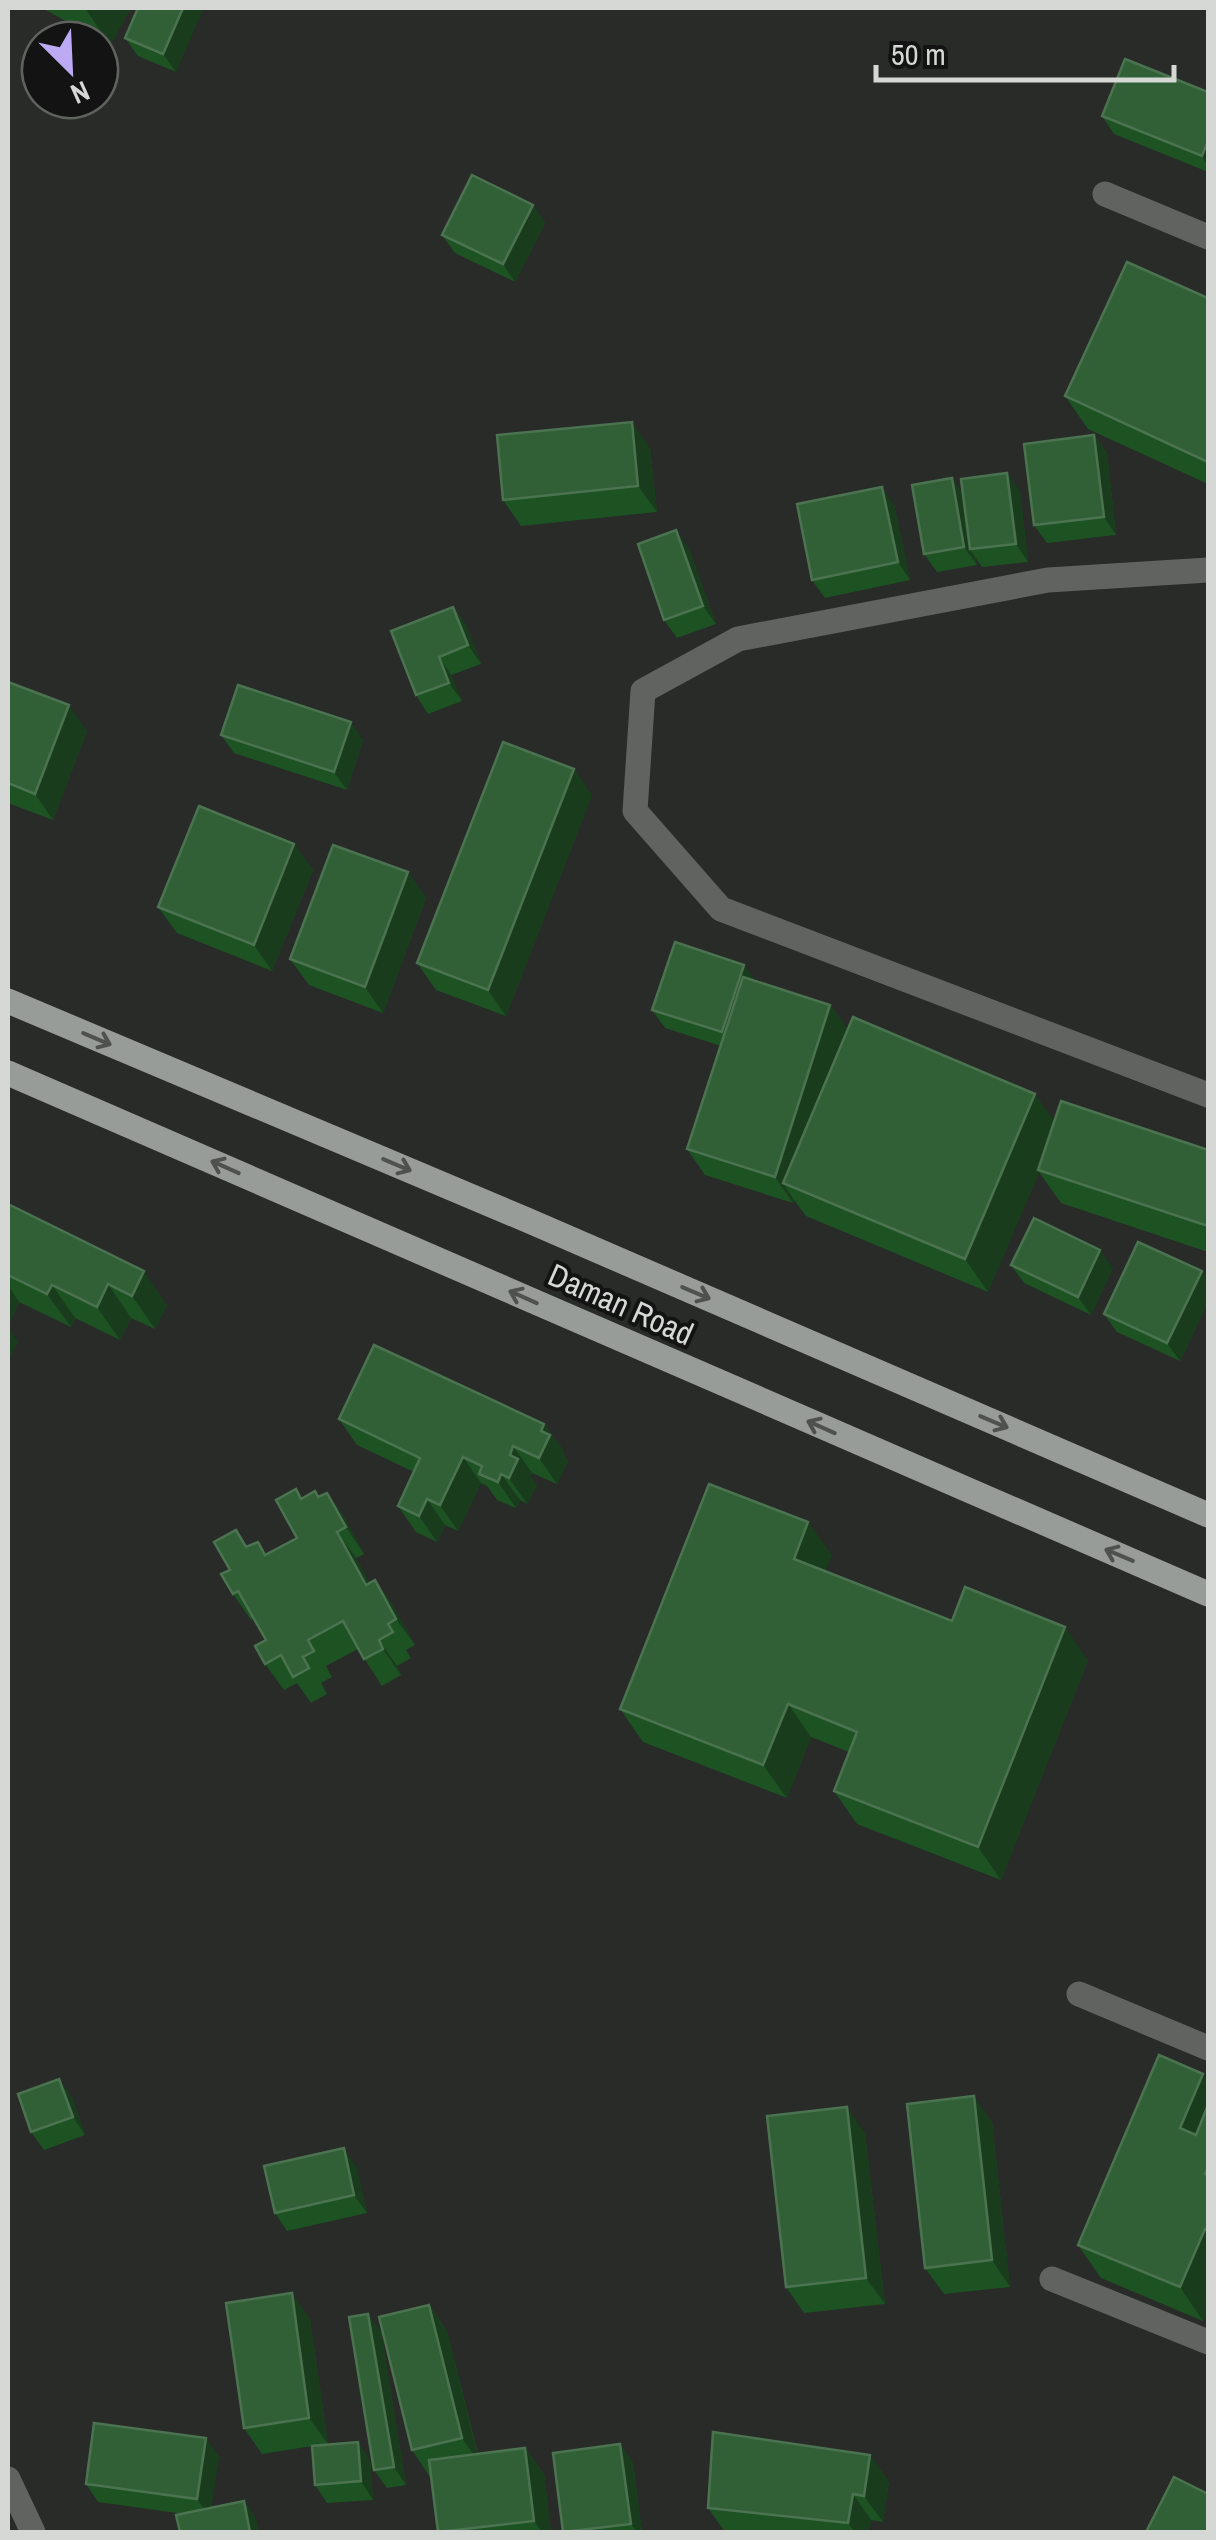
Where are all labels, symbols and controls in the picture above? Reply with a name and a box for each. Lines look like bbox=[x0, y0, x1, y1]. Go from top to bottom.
north arrow bbox=[20, 20, 120, 120]
scale bar bbox=[876, 20, 1174, 82]
text: 50 m bbox=[891, 34, 946, 74]
text: N bbox=[65, 72, 95, 114]
one-way arrow bbox=[82, 1031, 112, 1049]
one-way arrow bbox=[210, 1157, 241, 1175]
one-way arrow bbox=[381, 1157, 412, 1175]
street label: Daman Road bbox=[542, 1253, 700, 1355]
one-way arrow bbox=[680, 1285, 711, 1303]
one-way arrow bbox=[508, 1287, 539, 1305]
one-way arrow bbox=[978, 1414, 1009, 1432]
one-way arrow bbox=[806, 1416, 837, 1434]
one-way arrow bbox=[1104, 1545, 1135, 1563]

